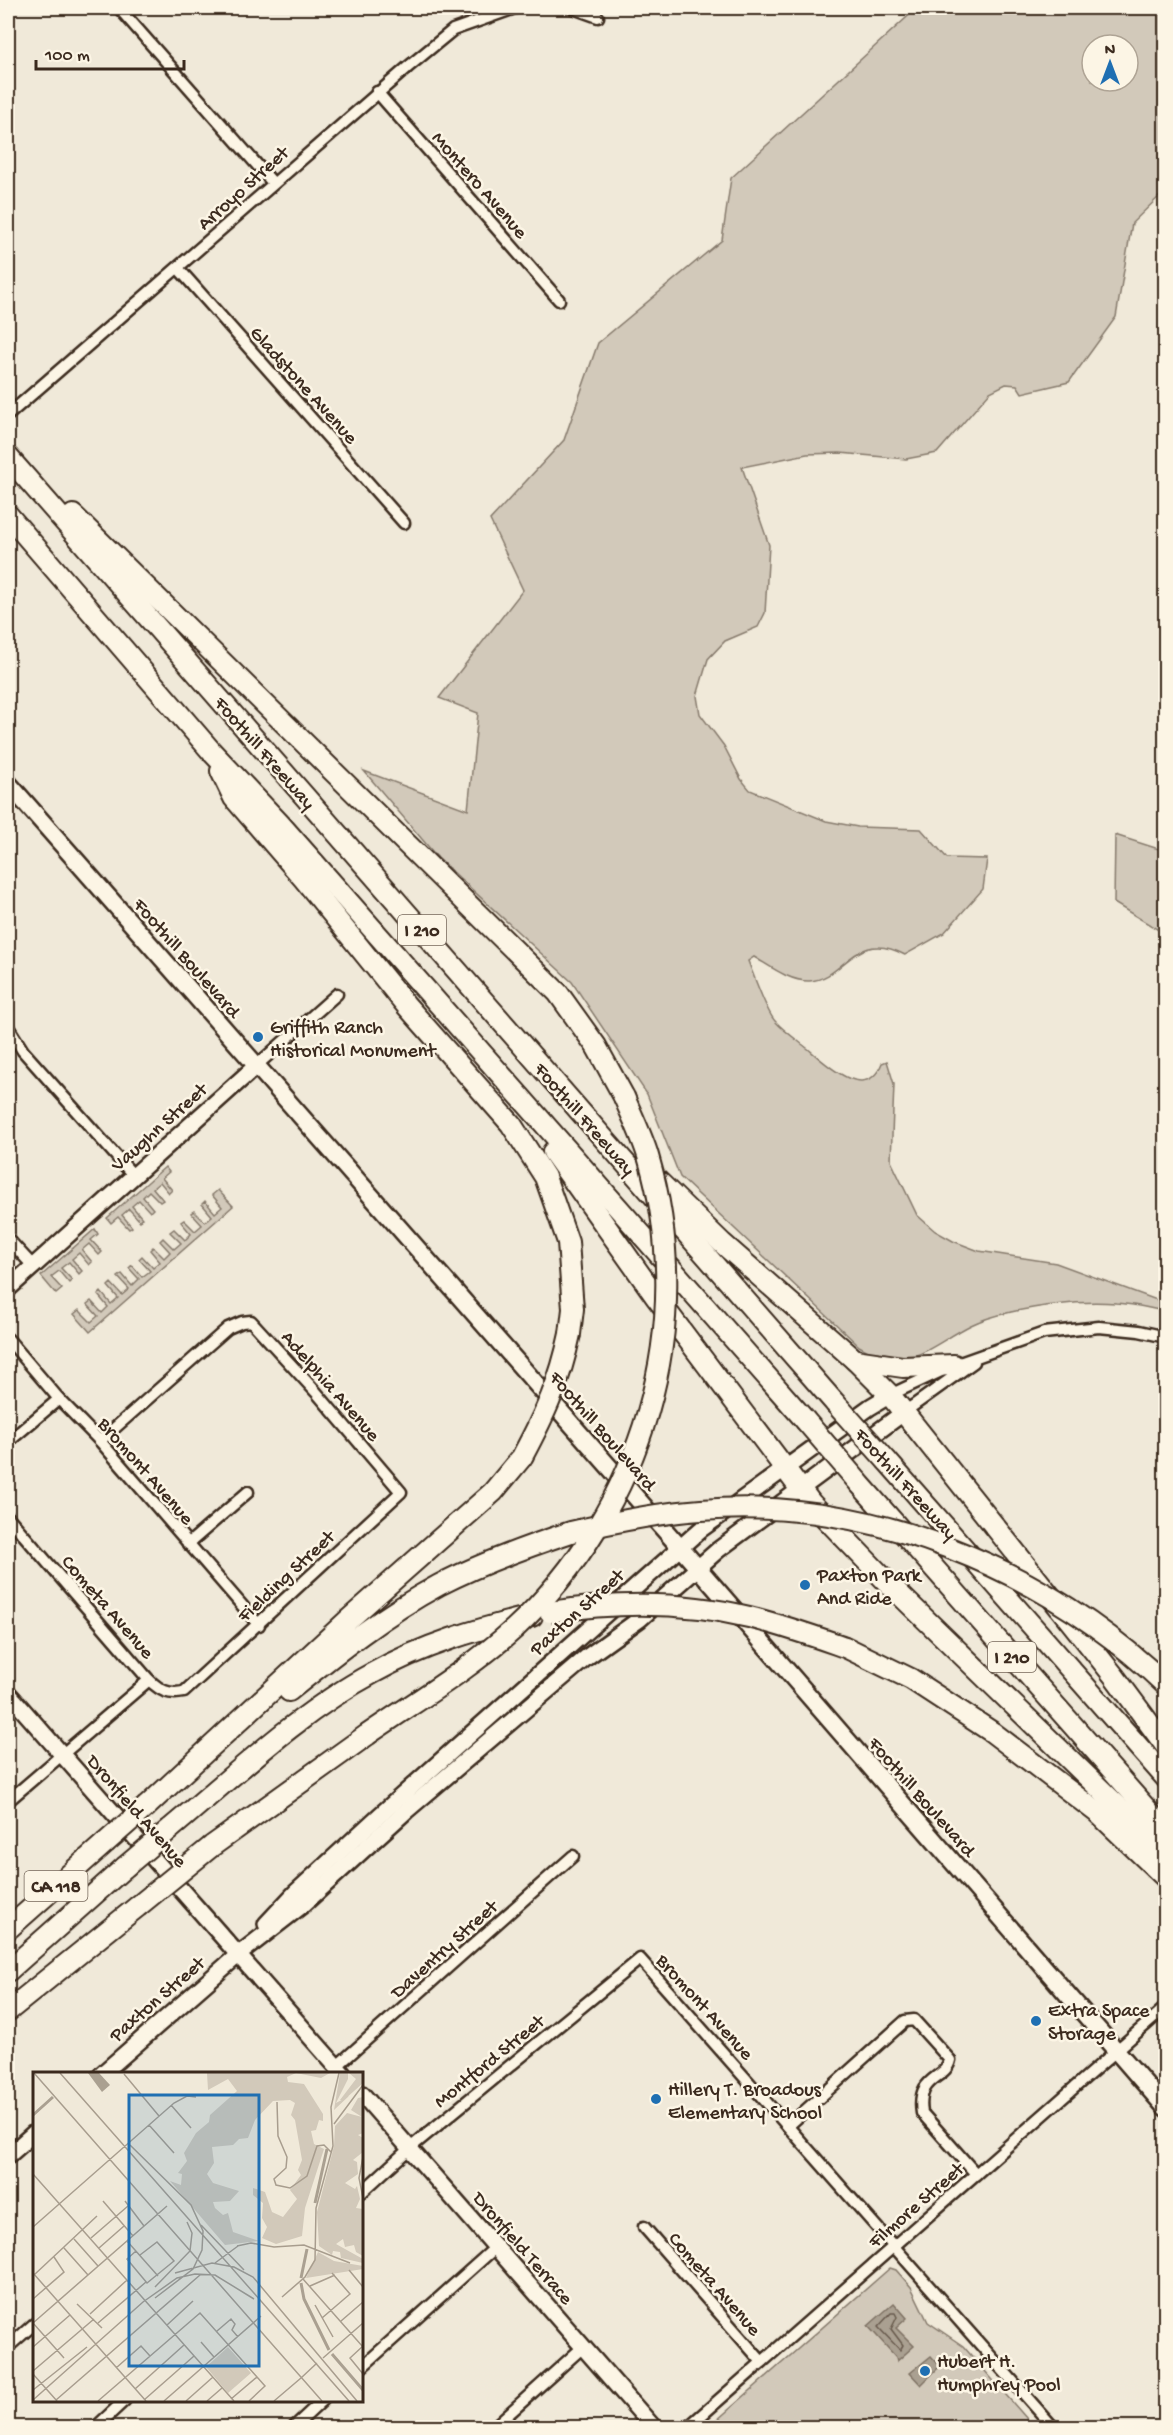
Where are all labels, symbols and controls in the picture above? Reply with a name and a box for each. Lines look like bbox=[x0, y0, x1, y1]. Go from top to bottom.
scale bar bbox=[36, 33, 184, 71]
north arrow bbox=[1080, 33, 1140, 93]
text: N bbox=[1105, 42, 1116, 61]
text: 100 m bbox=[44, 46, 90, 67]
street label: Montero Avenue bbox=[426, 128, 532, 245]
street label: Arroyo Street bbox=[194, 141, 296, 237]
street label: Gladstone Avenue bbox=[244, 323, 362, 450]
street label: Foothill Freeway bbox=[207, 692, 319, 816]
street label: Foothill Boulevard bbox=[126, 894, 245, 1026]
road number: I 210 bbox=[398, 915, 446, 945]
place label: Griffith Ranch Historical Monument bbox=[270, 1018, 437, 1064]
marker: Griffith Ranch Historical Monument bbox=[251, 1030, 265, 1044]
street label: Foothill Freeway bbox=[527, 1058, 639, 1182]
street label: Vaughn Street bbox=[107, 1078, 214, 1178]
street label: Adelphia Avenue bbox=[275, 1327, 384, 1448]
street label: Foothill Boulevard bbox=[542, 1367, 661, 1499]
street label: Bromont Avenue bbox=[91, 1413, 198, 1531]
street label: Foothill Freeway bbox=[848, 1424, 961, 1546]
street label: Fielding Street bbox=[233, 1526, 342, 1629]
street label: Cometa Avenue bbox=[55, 1552, 158, 1665]
street label: Paxton Street bbox=[526, 1564, 632, 1663]
place label: Paxton Park And Ride bbox=[816, 1566, 923, 1612]
marker: Paxton Park And Ride bbox=[798, 1578, 812, 1592]
road number: I 210 bbox=[988, 1642, 1036, 1672]
street label: Foothill Boulevard bbox=[861, 1733, 980, 1865]
street label: Dronfield Avenue bbox=[79, 1750, 191, 1874]
road number: CA 118 bbox=[25, 1871, 88, 1901]
street label: Daventry Street bbox=[386, 1895, 505, 2006]
street label: Bromont Avenue bbox=[649, 1950, 757, 2067]
street label: Paxton Street bbox=[105, 1952, 212, 2049]
place label: Extra Space Storage bbox=[1048, 2001, 1150, 2047]
street label: Montford Street bbox=[430, 2010, 551, 2114]
marker: Extra Space Storage bbox=[1029, 2014, 1043, 2028]
inset map bbox=[33, 2072, 363, 2402]
place label: Hillery T. Broadous Elementary School bbox=[668, 2080, 822, 2126]
marker: Hillery T. Broadous Elementary School bbox=[649, 2092, 663, 2106]
street label: Filmore Street bbox=[864, 2158, 971, 2255]
street label: Dronfield Terrace bbox=[465, 2187, 577, 2311]
street label: Cometa Avenue bbox=[662, 2229, 765, 2342]
place label: Hubert H. Humphrey Pool bbox=[937, 2352, 1061, 2398]
marker: Hubert H. Humphrey Pool bbox=[918, 2364, 932, 2378]

